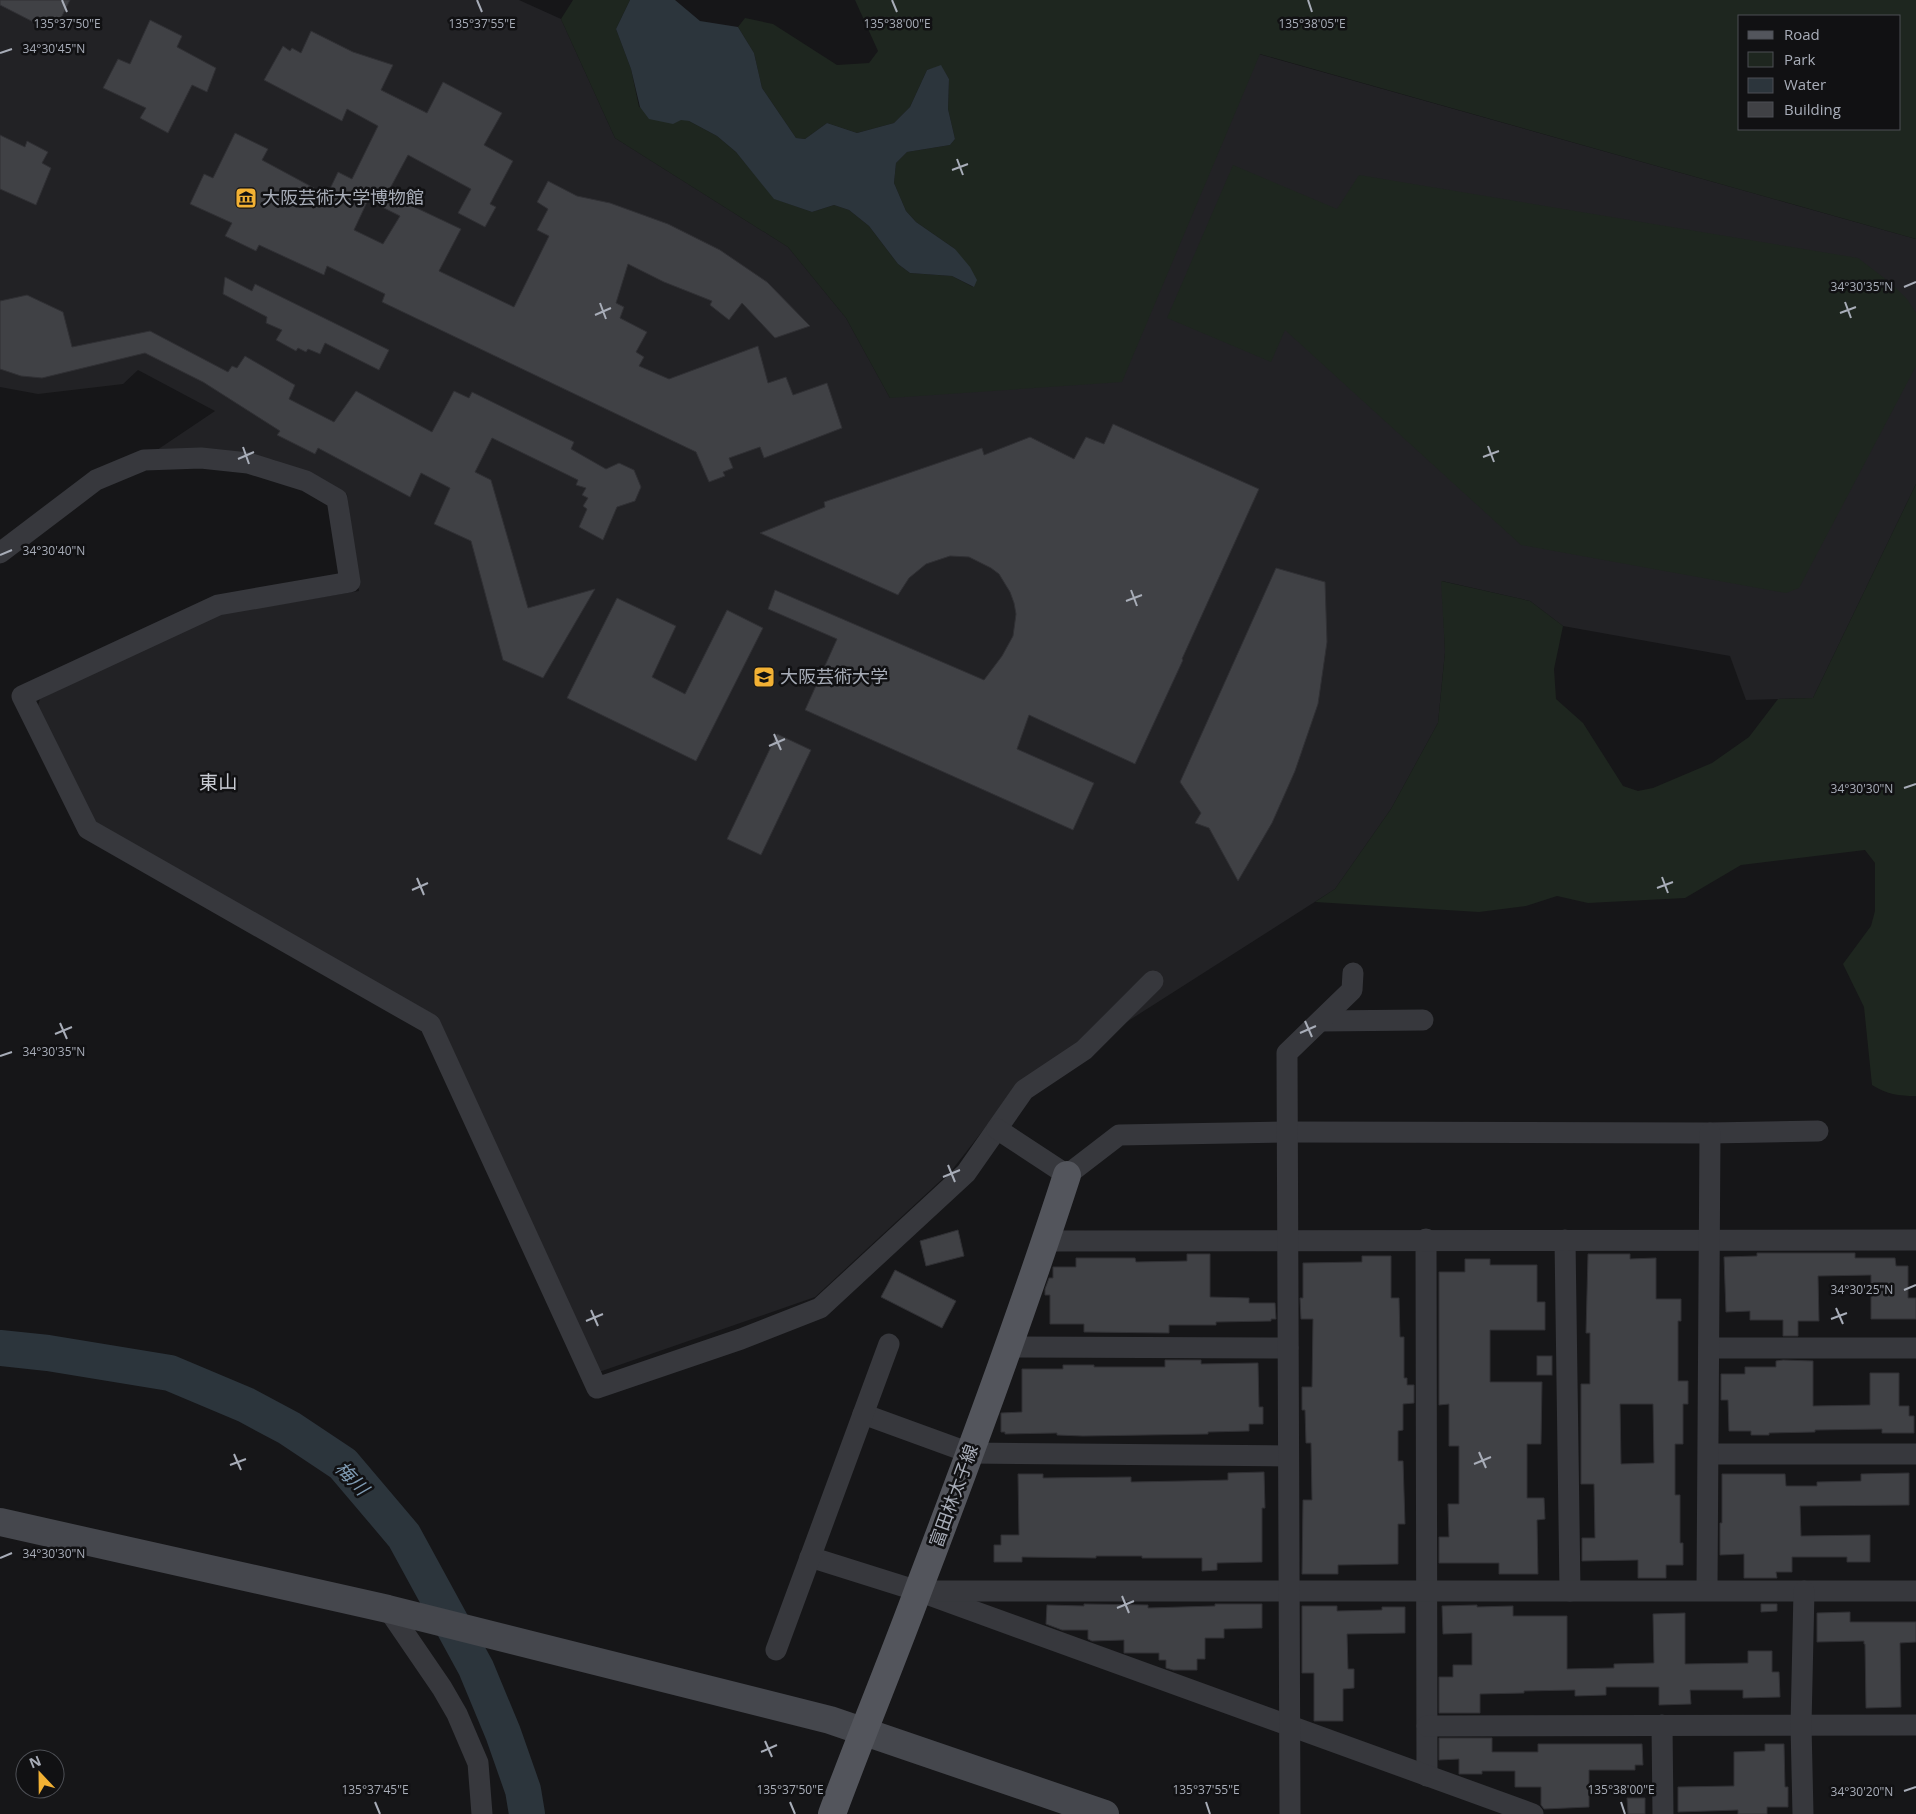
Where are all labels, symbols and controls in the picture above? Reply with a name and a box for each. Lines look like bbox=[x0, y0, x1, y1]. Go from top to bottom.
text: 135°37'50"E bbox=[33, 15, 101, 32]
text: 135°37'55"E bbox=[448, 15, 516, 32]
text: 135°38'00"E bbox=[863, 15, 931, 32]
text: 135°38'05"E bbox=[1278, 15, 1346, 32]
legend bbox=[1738, 15, 1901, 130]
text: Road bbox=[1784, 24, 1820, 44]
text: 34°30'45"N bbox=[23, 40, 85, 57]
text: Park bbox=[1784, 49, 1815, 69]
text: Water bbox=[1784, 74, 1826, 94]
text: Building bbox=[1784, 99, 1841, 119]
place label: 大阪芸術大学博物館 bbox=[262, 185, 424, 209]
museum icon: 大阪芸術大学博物館 bbox=[234, 186, 258, 210]
text: 34°30'35"N bbox=[1831, 278, 1893, 295]
text: 34°30'40"N bbox=[23, 542, 85, 559]
place label: 大阪芸術大学 bbox=[780, 664, 888, 688]
school or university icon: 大阪芸術大学 bbox=[752, 665, 776, 689]
district label: 東山 bbox=[199, 769, 237, 795]
text: 34°30'30"N bbox=[1831, 780, 1893, 797]
text: 34°30'35"N bbox=[23, 1043, 85, 1060]
text: 34°30'25"N bbox=[1831, 1281, 1893, 1298]
street label: 富田林太子線 bbox=[923, 1441, 983, 1551]
water label: 梅川 bbox=[329, 1455, 376, 1502]
text: 34°30'30"N bbox=[23, 1545, 85, 1562]
north arrow bbox=[15, 1749, 65, 1799]
text: N bbox=[26, 1751, 44, 1772]
text: 135°37'45"E bbox=[341, 1781, 409, 1798]
text: 135°37'50"E bbox=[756, 1781, 824, 1798]
text: 135°37'55"E bbox=[1172, 1781, 1240, 1798]
text: 135°38'00"E bbox=[1587, 1781, 1655, 1798]
text: 34°30'20"N bbox=[1831, 1783, 1893, 1800]

